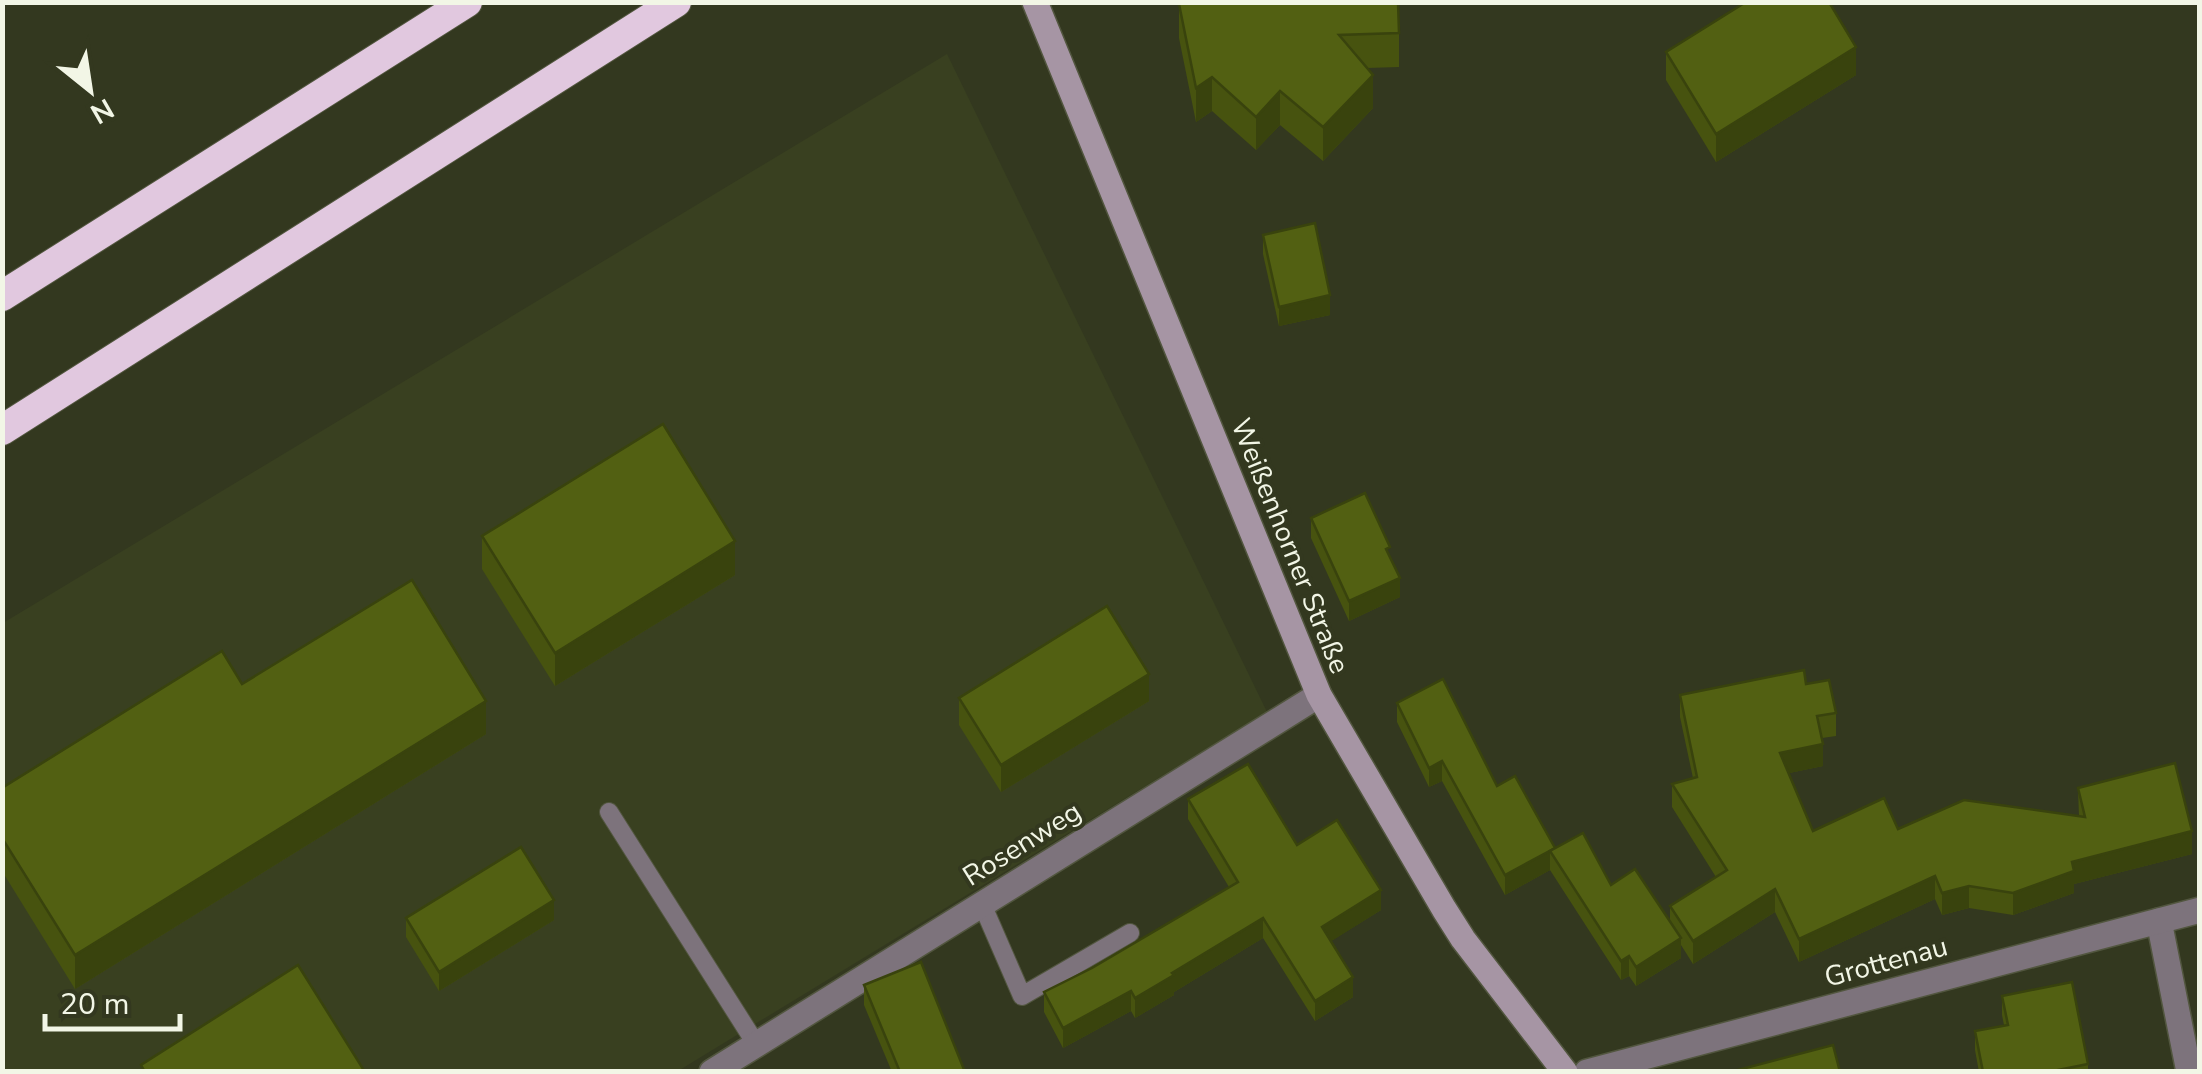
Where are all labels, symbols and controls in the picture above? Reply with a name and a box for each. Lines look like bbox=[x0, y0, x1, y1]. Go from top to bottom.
north arrow bbox=[40, 40, 140, 140]
text: N bbox=[83, 89, 121, 132]
street label: Weißenhorner Straße bbox=[1221, 413, 1359, 679]
street label: Rosenweg bbox=[956, 793, 1088, 895]
street label: Grottenau bbox=[1820, 927, 1952, 997]
scale bar bbox=[45, 969, 180, 1031]
text: 20 m bbox=[60, 984, 129, 1025]

